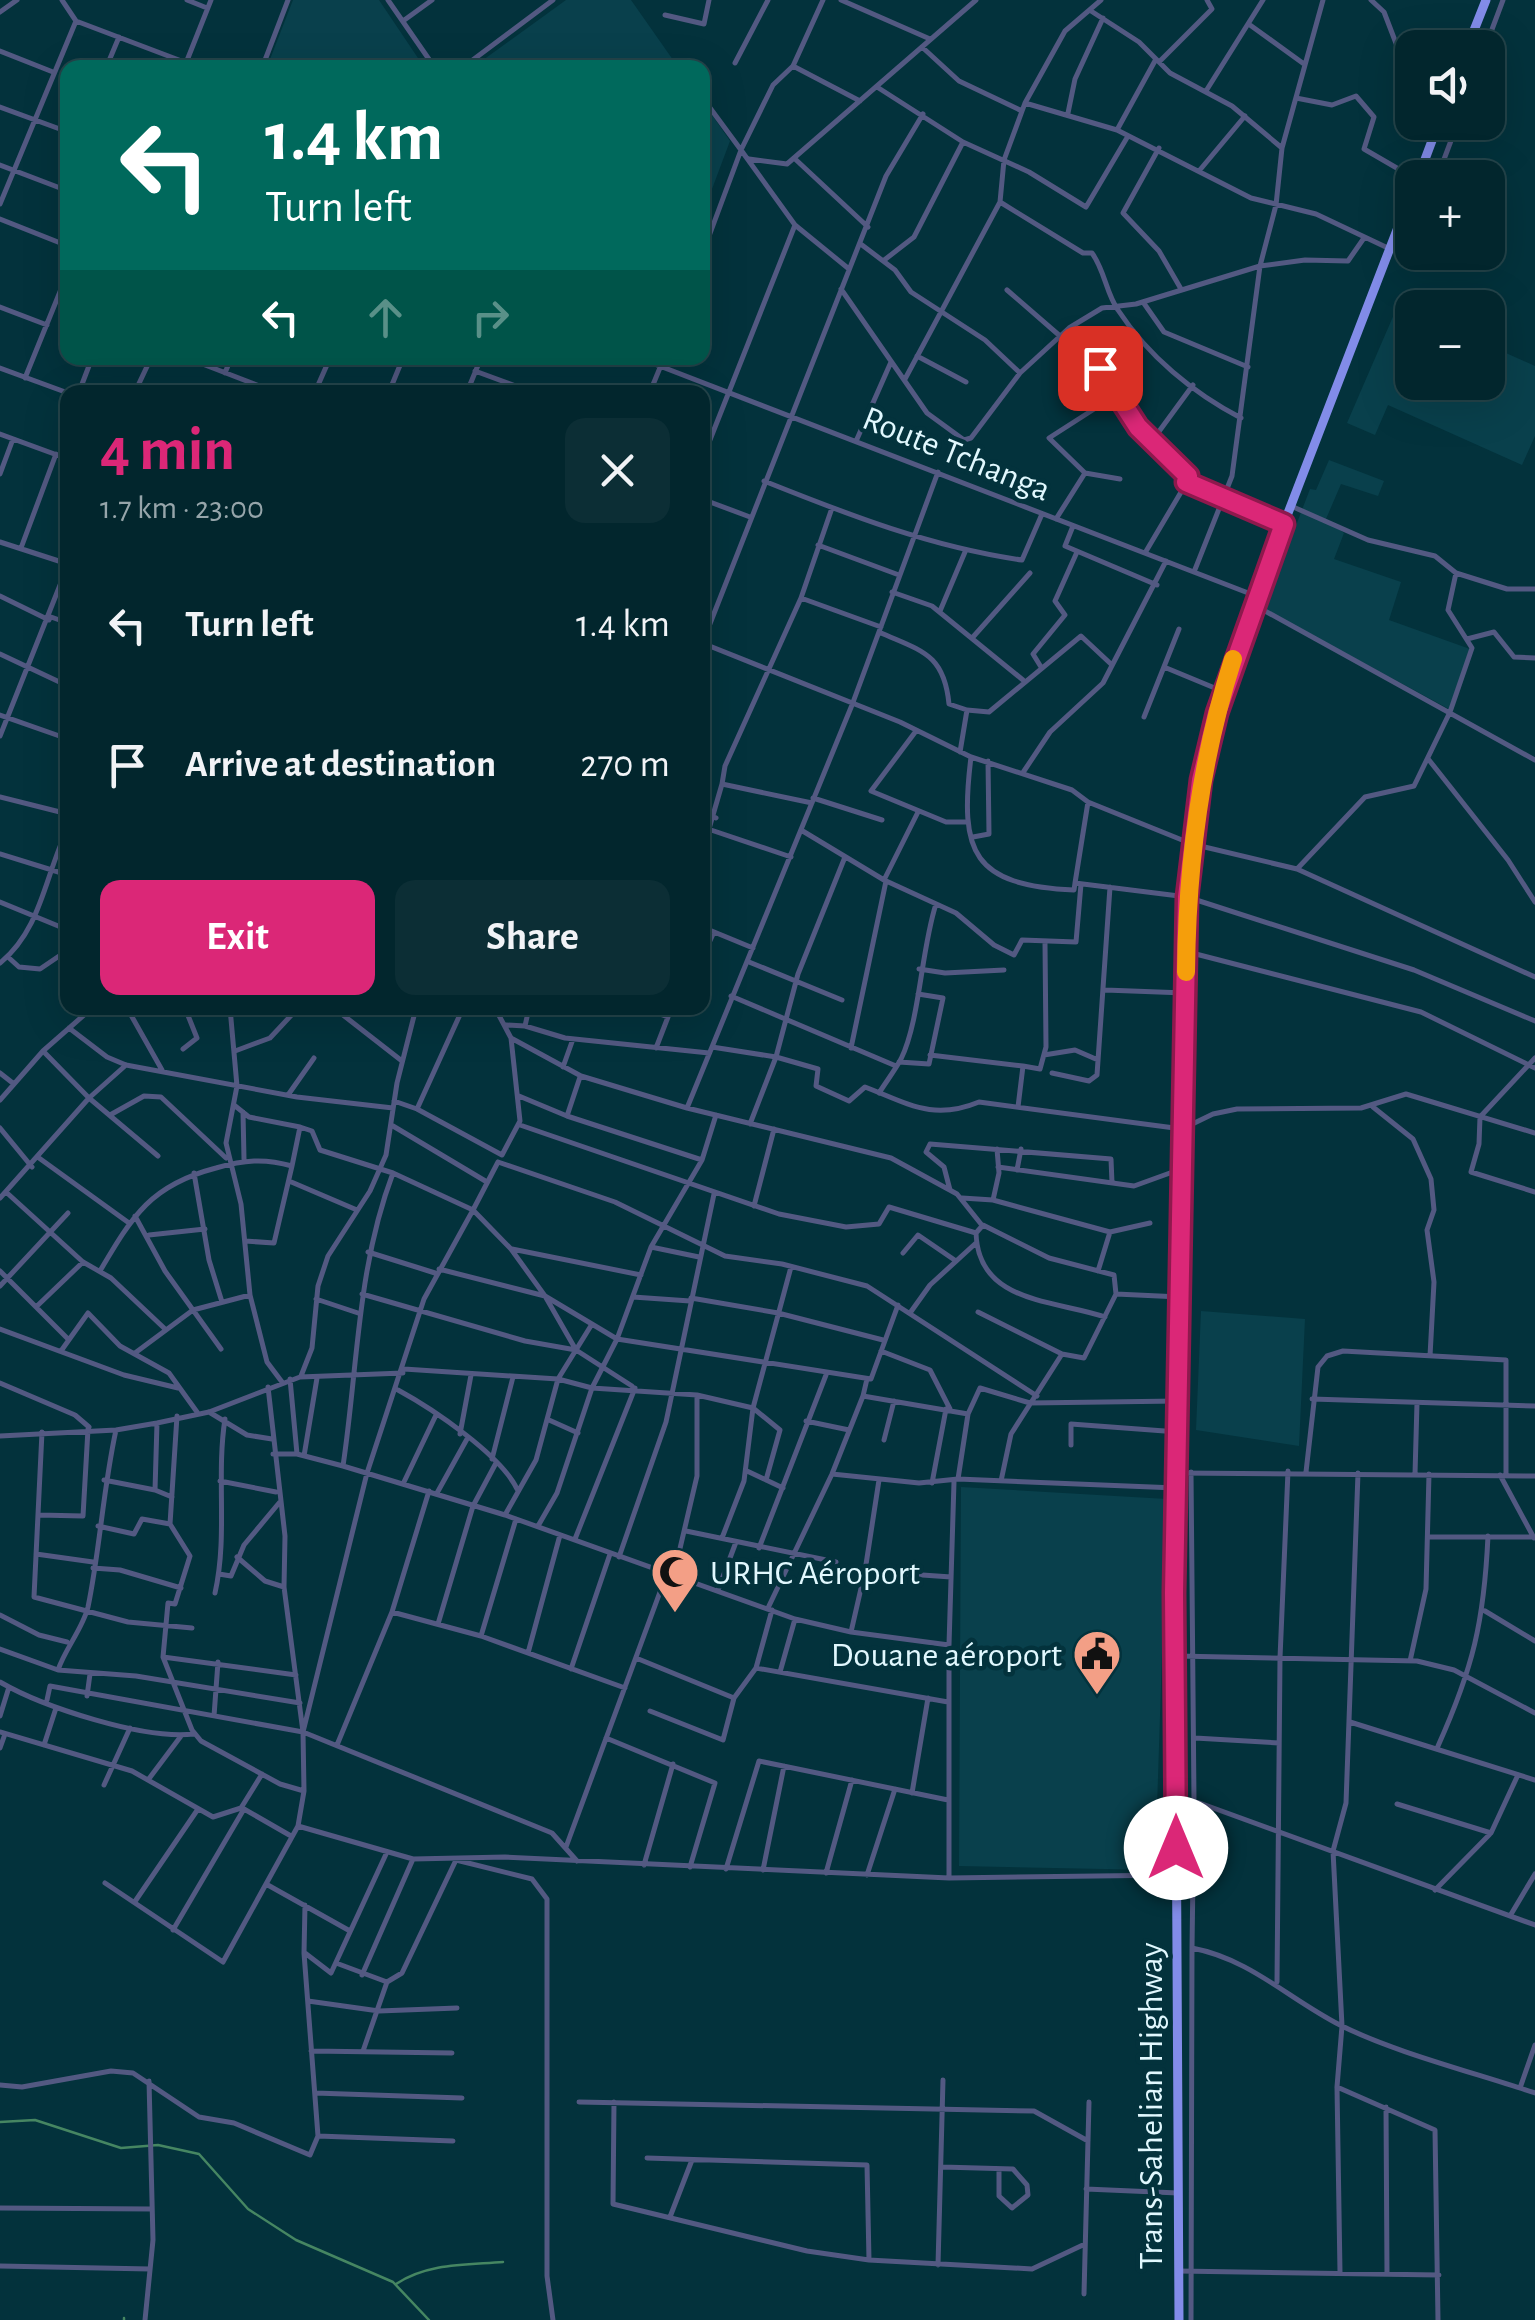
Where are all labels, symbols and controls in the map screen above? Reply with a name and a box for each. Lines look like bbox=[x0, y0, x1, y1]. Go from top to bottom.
map controls bbox=[1395, 30, 1505, 400]
button: sound bbox=[1395, 30, 1505, 140]
icon: left bbox=[100, 100, 230, 230]
text: 1.4 km bbox=[265, 103, 443, 173]
button: + bbox=[1395, 160, 1505, 270]
text: Turn left bbox=[265, 185, 412, 230]
icon: left bbox=[253, 290, 308, 345]
icon: ahead bbox=[358, 290, 413, 345]
icon: right bbox=[463, 290, 518, 345]
button: − bbox=[1395, 290, 1505, 400]
pin bbox=[1058, 326, 1143, 411]
icon: arrive bbox=[1073, 341, 1128, 396]
street label: Route Tchanga bbox=[858, 401, 1055, 508]
button: close bbox=[565, 418, 670, 523]
text: 4 min bbox=[100, 421, 235, 481]
text: 1.7 km · 23:00 bbox=[100, 492, 264, 524]
icon: left bbox=[100, 598, 155, 653]
text: Turn left bbox=[185, 606, 313, 644]
text: 1.4 km bbox=[576, 606, 670, 644]
icon: arrive bbox=[100, 738, 155, 793]
text: Arrive at destination bbox=[185, 746, 496, 784]
text: 270 m bbox=[580, 746, 670, 784]
button: Exit bbox=[100, 880, 375, 995]
button: Share bbox=[395, 880, 670, 995]
mosque icon: URHC Aéroport bbox=[649, 1546, 701, 1614]
place label: URHC Aéroport bbox=[710, 1556, 920, 1591]
public building icon: Douane aéroport bbox=[1071, 1628, 1123, 1696]
place label: Douane aéroport bbox=[831, 1638, 1062, 1673]
position arrow bbox=[1124, 1796, 1228, 1900]
street label: Trans-Sahelian Highway bbox=[1134, 1942, 1169, 2270]

